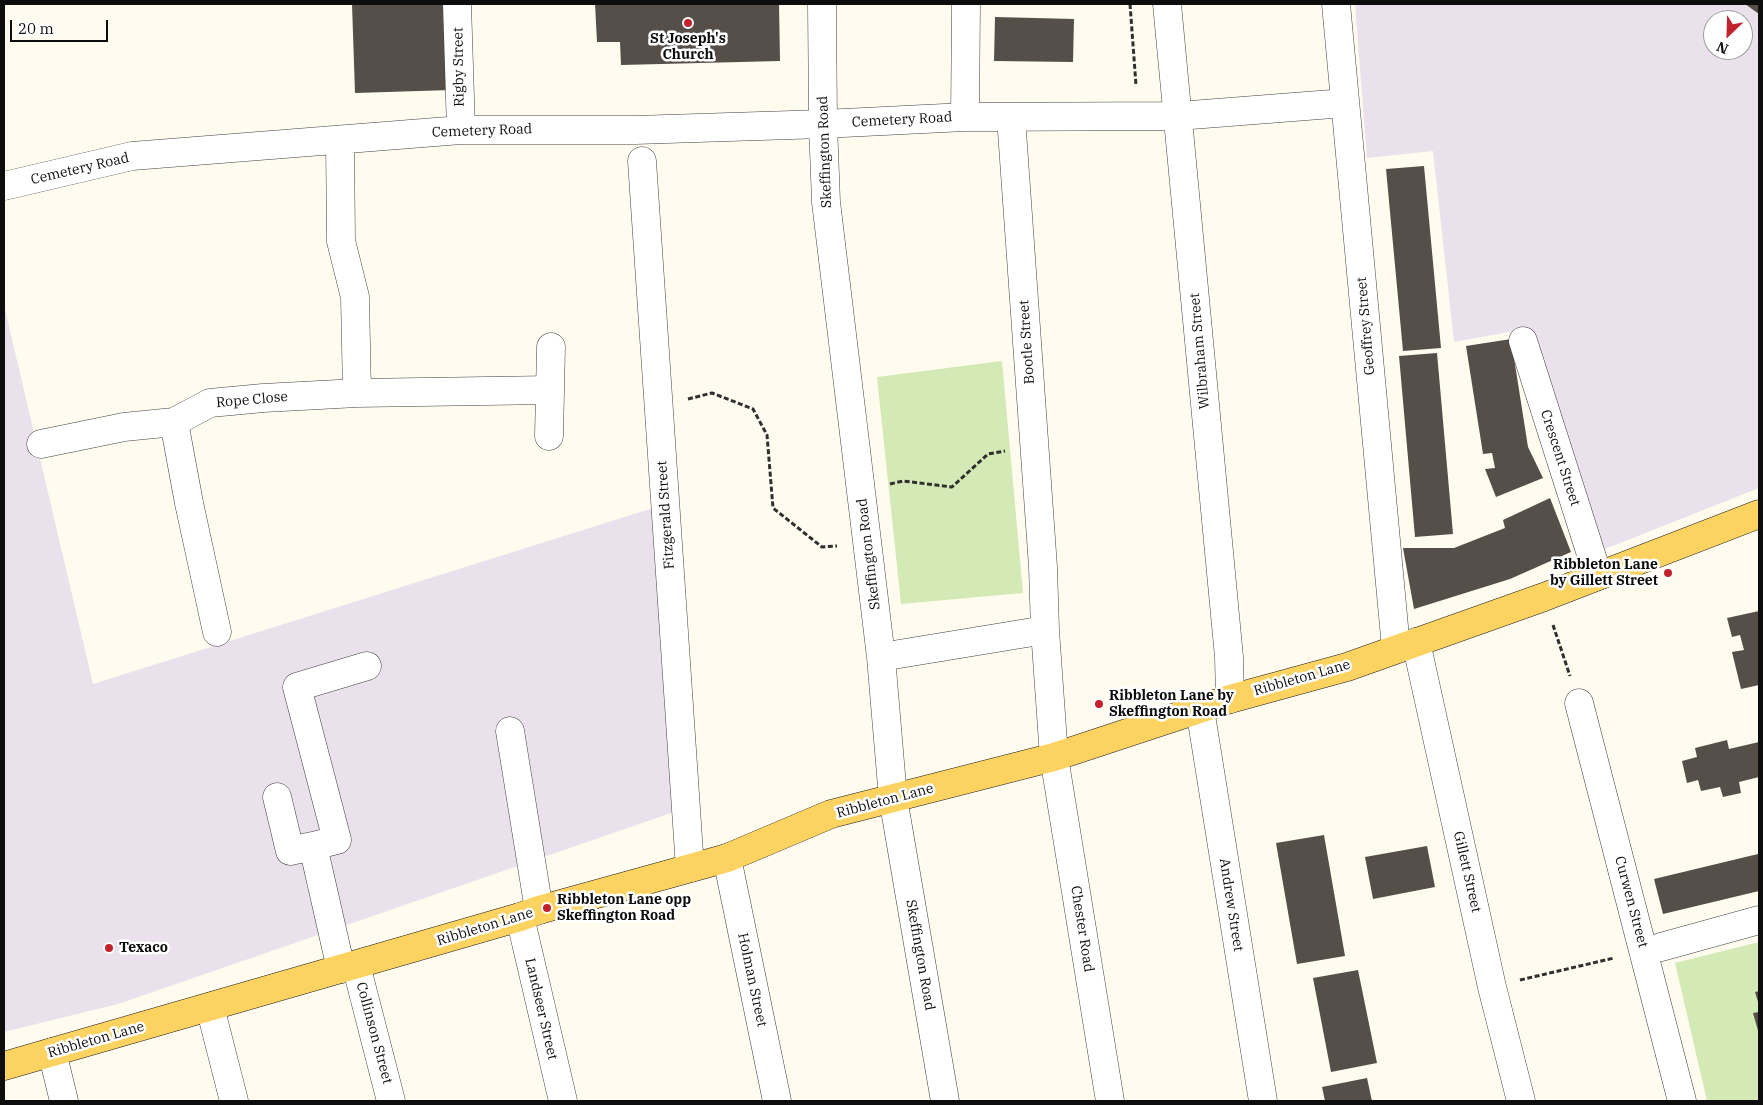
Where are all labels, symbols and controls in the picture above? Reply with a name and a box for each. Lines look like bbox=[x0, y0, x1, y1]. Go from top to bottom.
scale bar bbox=[12, 10, 110, 42]
north arrow bbox=[1703, 10, 1753, 60]
marker: St Joseph's Church bbox=[682, 17, 694, 29]
text: 20 m bbox=[18, 19, 54, 38]
street label: Rigby Street bbox=[450, 27, 468, 107]
place label: St Joseph's Church bbox=[650, 31, 726, 64]
text: N bbox=[1714, 37, 1731, 58]
street label: Skeffington Road bbox=[815, 96, 835, 208]
street label: Cemetery Road bbox=[851, 109, 953, 131]
street label: Cemetery Road bbox=[431, 121, 533, 141]
street label: Cemetery Road bbox=[29, 150, 131, 188]
street label: Geoffrey Street bbox=[1353, 276, 1379, 376]
street label: Wilbraham Street bbox=[1187, 292, 1213, 410]
street label: Bootle Street bbox=[1016, 299, 1038, 385]
street label: Rope Close bbox=[215, 388, 289, 412]
street label: Crescent Street bbox=[1536, 408, 1584, 508]
street label: Fitzgerald Street bbox=[654, 460, 678, 570]
street label: Skeffington Road bbox=[854, 497, 884, 611]
place label: Ribbleton Lane by Gillett Street bbox=[1550, 557, 1658, 590]
marker: Ribbleton Lane by Gillett Street bbox=[1662, 567, 1674, 579]
street label: Ribbleton Lane bbox=[1252, 656, 1352, 700]
place label: Ribbleton Lane by Skeffington Road bbox=[1109, 688, 1234, 720]
marker: Ribbleton Lane by Skeffington Road bbox=[1093, 698, 1105, 710]
street label: Ribbleton Lane bbox=[835, 780, 935, 822]
street label: Gillett Street bbox=[1450, 830, 1484, 914]
street label: Curwen Street bbox=[1611, 854, 1651, 950]
street label: Andrew Street bbox=[1215, 857, 1247, 953]
street label: Chester Road bbox=[1067, 885, 1097, 973]
place label: Ribbleton Lane opp Skeffington Road bbox=[557, 892, 691, 924]
street label: Skeffington Road bbox=[902, 898, 938, 1012]
marker: Ribbleton Lane opp Skeffington Road bbox=[541, 902, 553, 914]
street label: Ribbleton Lane bbox=[435, 904, 535, 950]
street label: Holman Street bbox=[734, 931, 770, 1029]
place label: Texaco bbox=[119, 940, 168, 956]
marker: Texaco bbox=[103, 942, 115, 954]
street label: Landseer Street bbox=[521, 956, 561, 1062]
street label: Collinson Street bbox=[352, 980, 396, 1086]
street label: Ribbleton Lane bbox=[46, 1018, 146, 1062]

